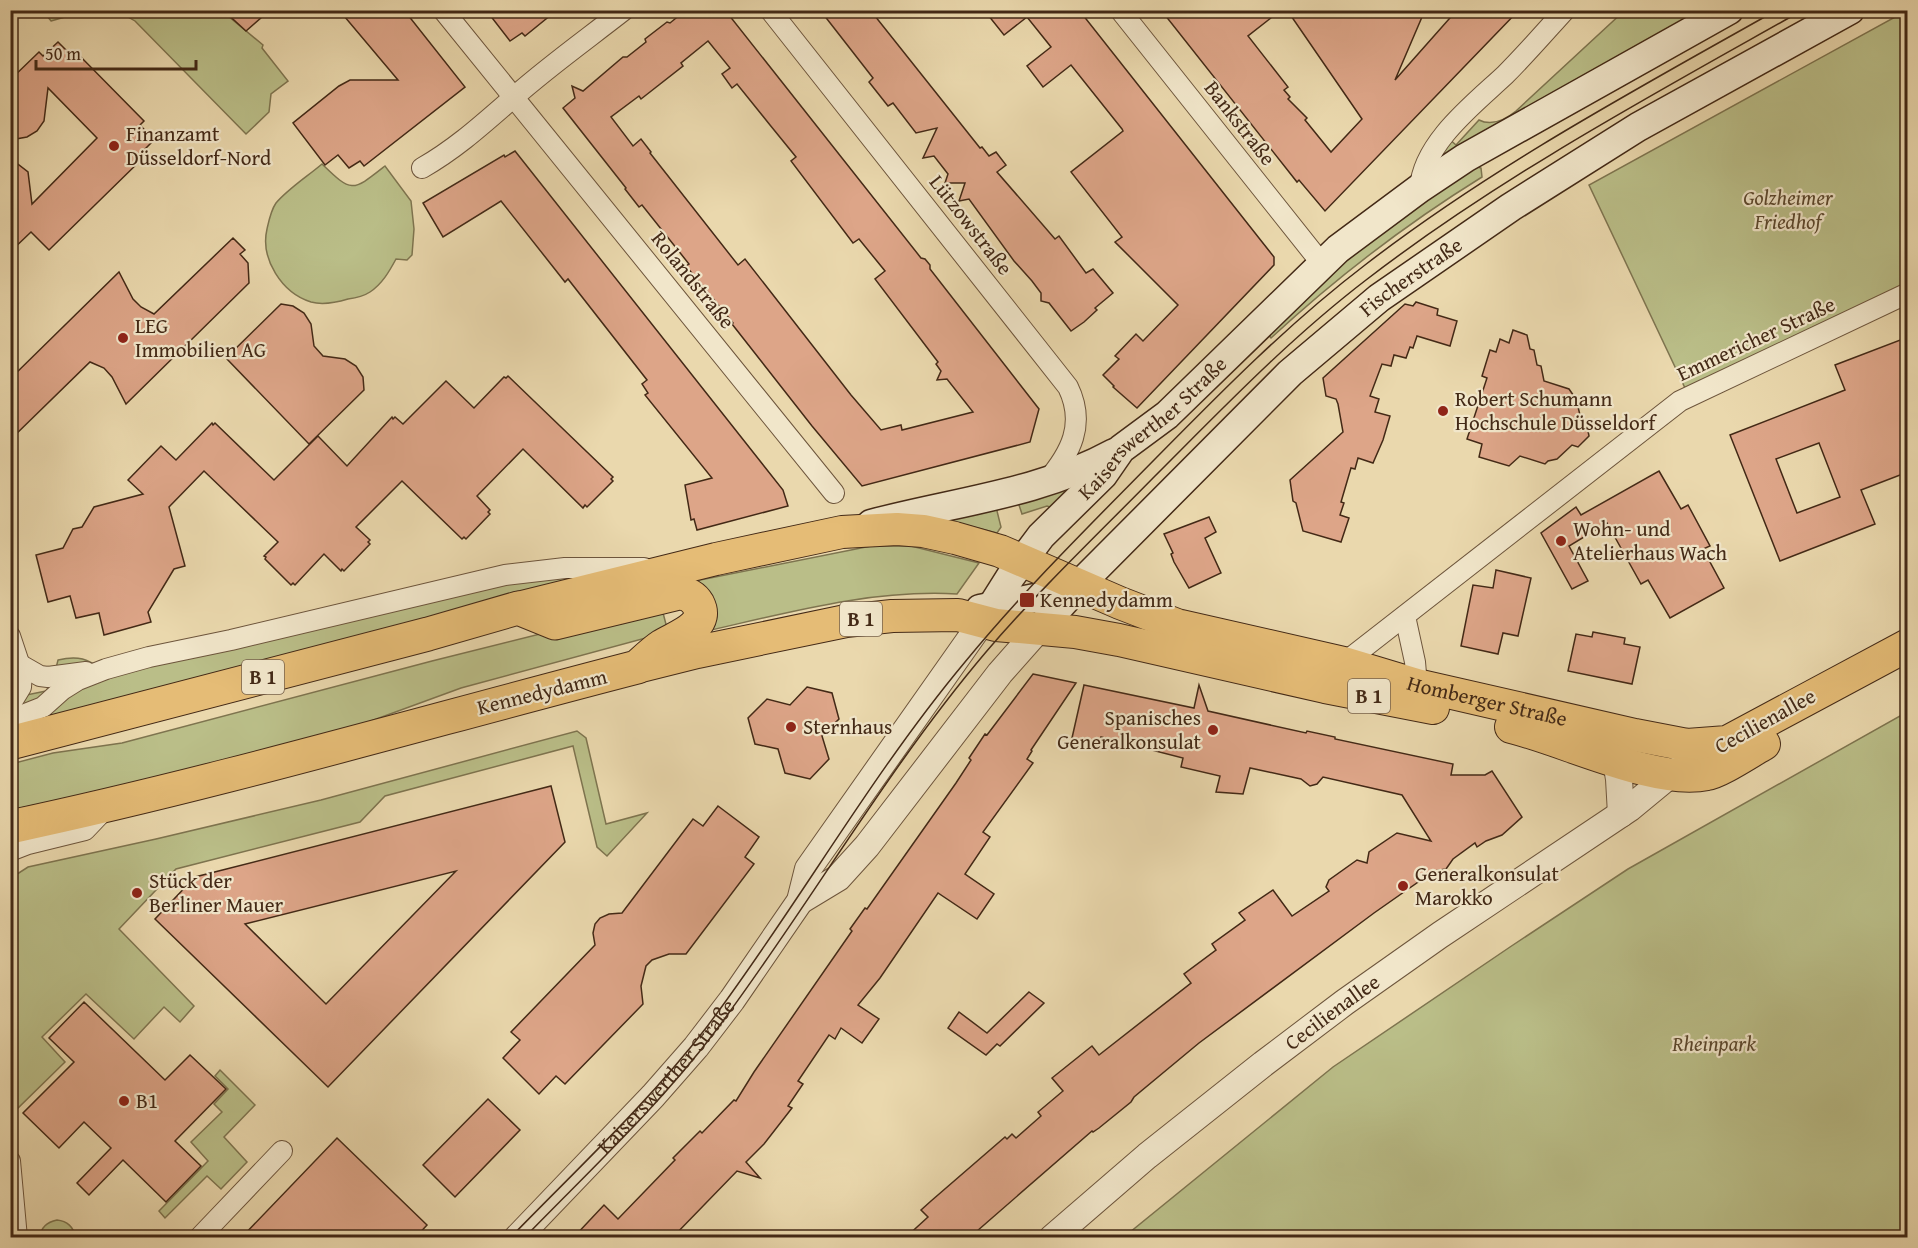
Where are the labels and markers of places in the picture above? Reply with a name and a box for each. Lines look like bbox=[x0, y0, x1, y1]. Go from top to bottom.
place label: Finanzamt Düsseldorf-Nord bbox=[126, 118, 272, 173]
marker: Finanzamt Düsseldorf-Nord bbox=[107, 139, 121, 153]
place label: LEG Immobilien AG bbox=[135, 310, 266, 365]
marker: LEG Immobilien AG bbox=[116, 331, 130, 345]
place label: Robert Schumann Hochschule Düsseldorf bbox=[1455, 383, 1657, 438]
marker: Robert Schumann Hochschule Düsseldorf bbox=[1436, 404, 1450, 418]
place label: Wohn- und Atelierhaus Wach bbox=[1573, 513, 1727, 568]
marker: Wohn- und Atelierhaus Wach bbox=[1554, 534, 1568, 548]
place label: Kennedydamm bbox=[1040, 584, 1173, 615]
marker: Kennedydamm bbox=[1018, 591, 1036, 609]
place label: Spanisches Generalkonsulat bbox=[1057, 702, 1202, 757]
place label: Sternhaus bbox=[803, 711, 892, 742]
marker: Sternhaus bbox=[784, 720, 798, 734]
marker: Spanisches Generalkonsulat bbox=[1206, 723, 1220, 737]
place label: Generalkonsulat Marokko bbox=[1415, 858, 1559, 913]
place label: Stück der Berliner Mauer bbox=[149, 865, 283, 920]
marker: Generalkonsulat Marokko bbox=[1396, 879, 1410, 893]
marker: Stück der Berliner Mauer bbox=[130, 886, 144, 900]
place label: B1 bbox=[136, 1085, 158, 1116]
marker: B1 bbox=[117, 1094, 131, 1108]

